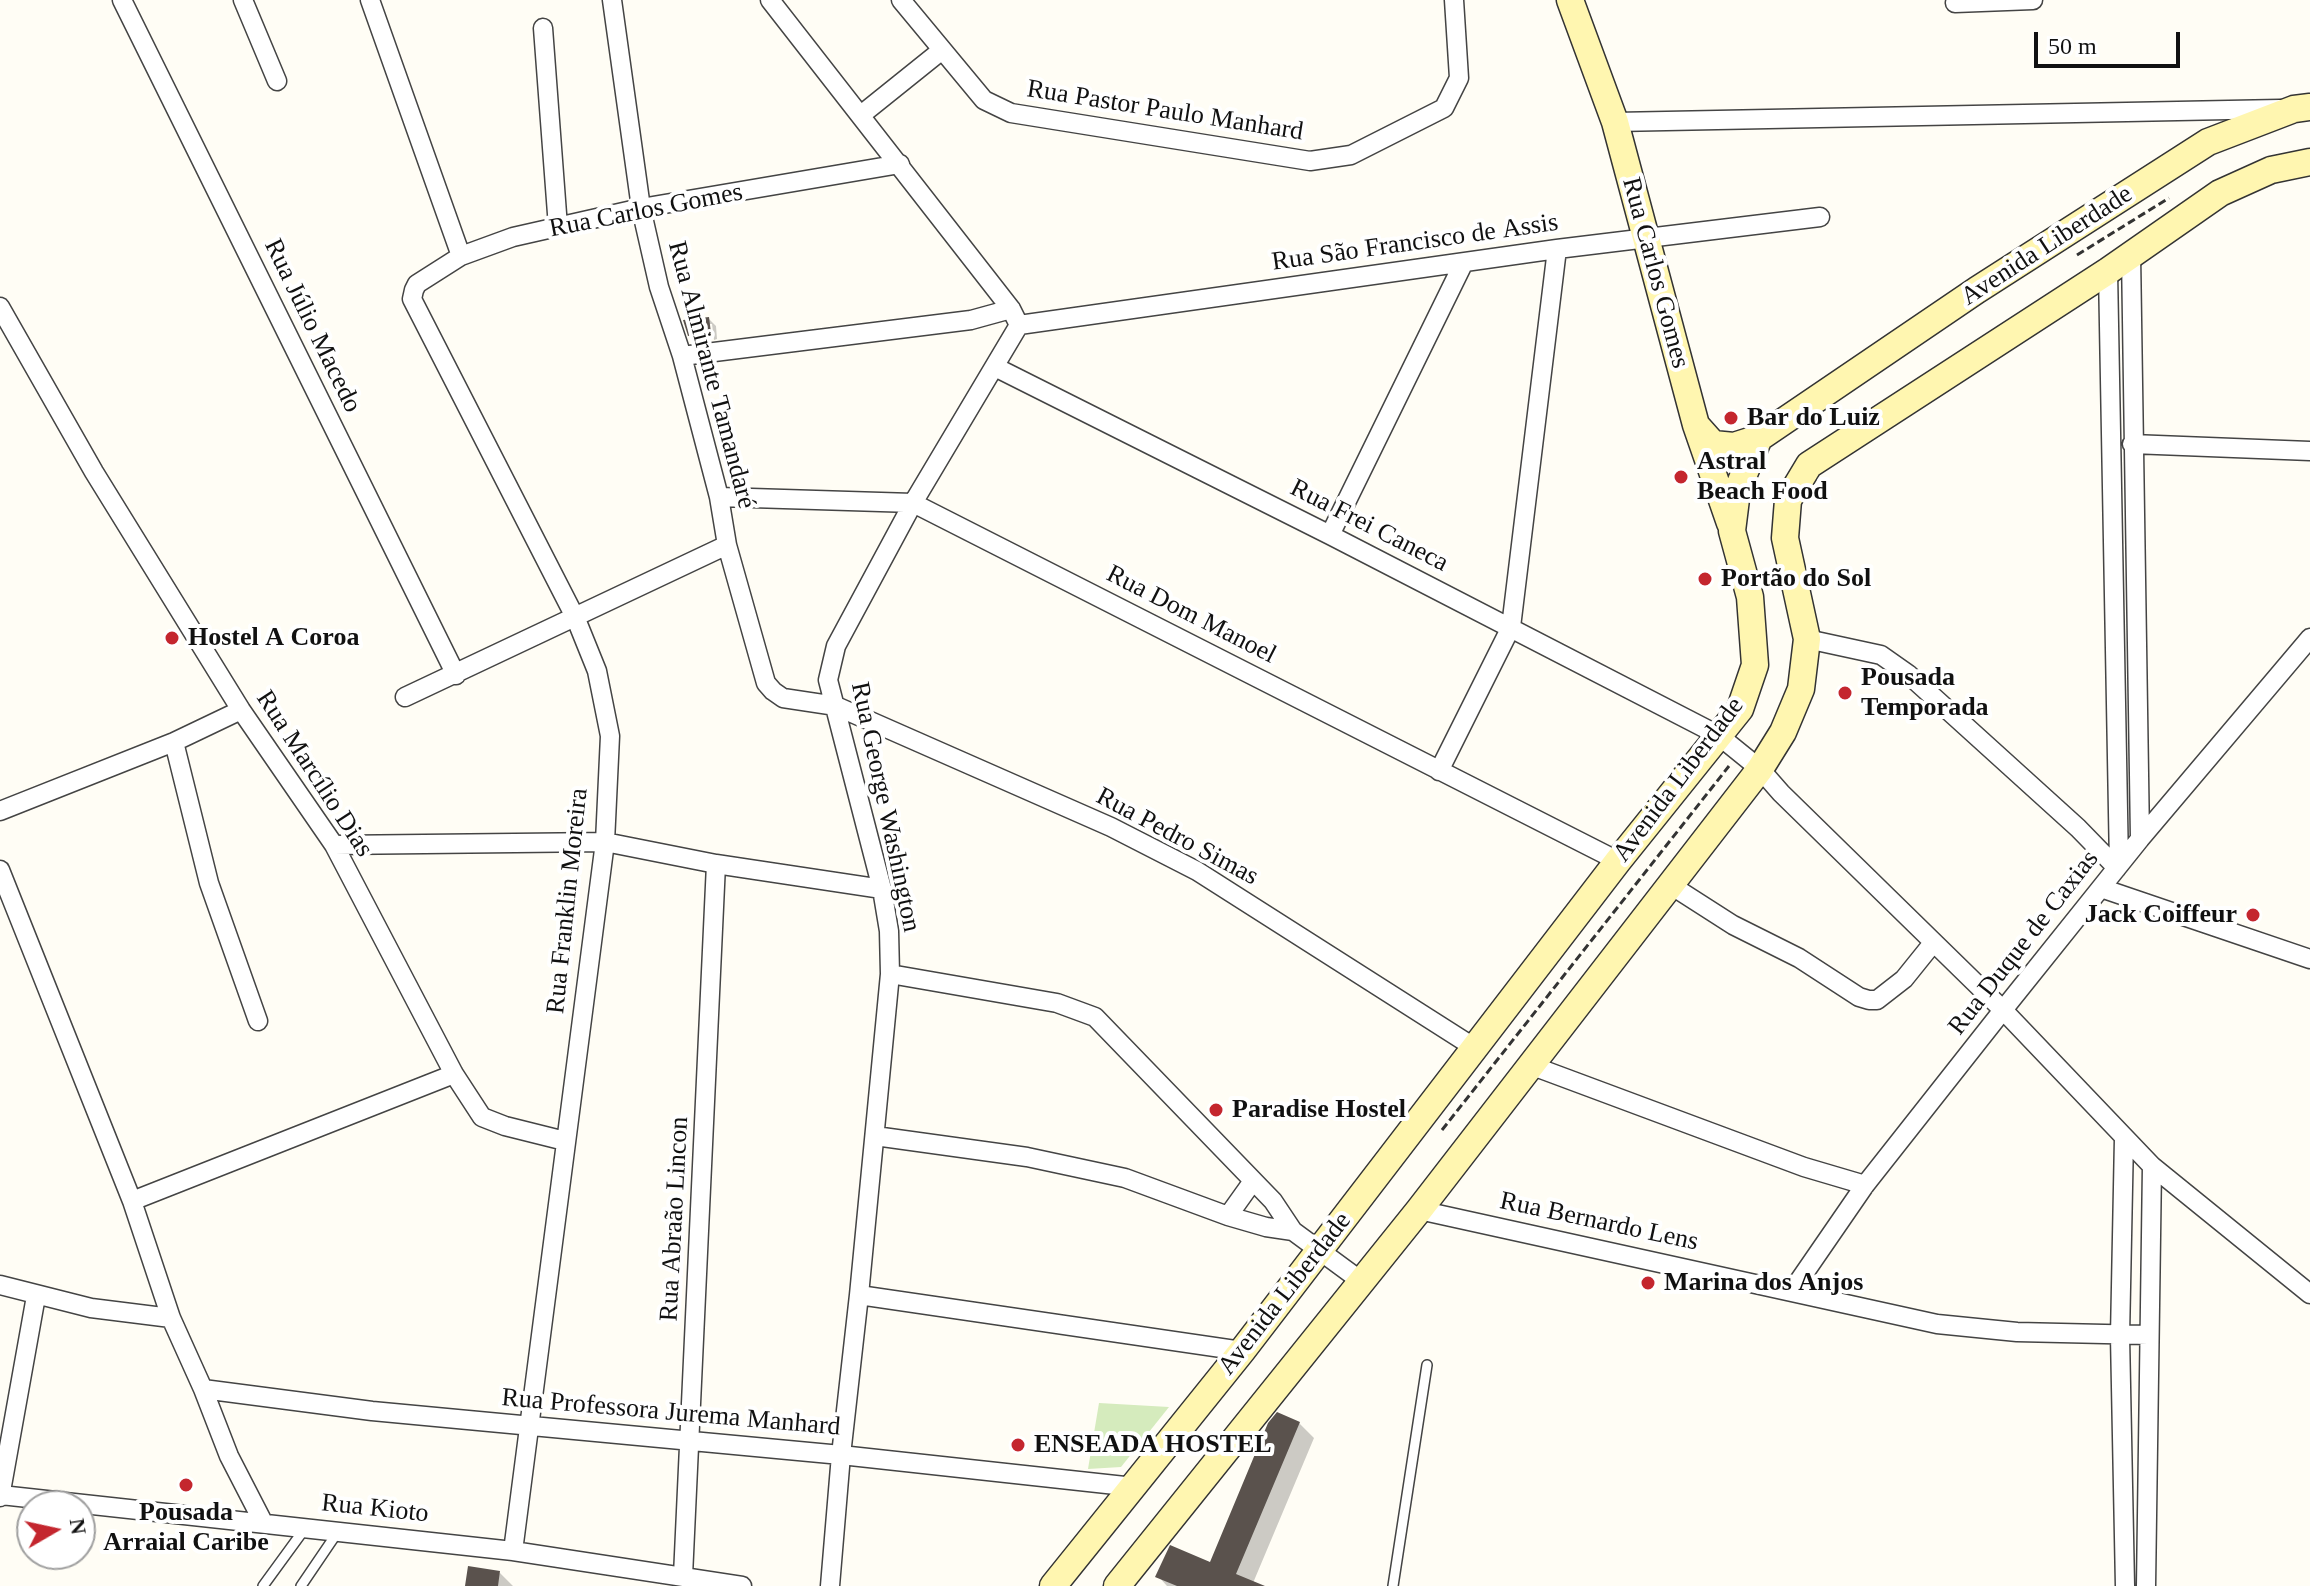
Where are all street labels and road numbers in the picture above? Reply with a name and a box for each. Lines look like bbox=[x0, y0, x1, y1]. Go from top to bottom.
street label: Rua Pastor Paulo Manhard bbox=[1025, 74, 1305, 148]
street label: Rua Carlos Gomes bbox=[1615, 174, 1695, 372]
street label: Rua Carlos Gomes bbox=[547, 177, 745, 245]
street label: Avenida Liberdade bbox=[1955, 179, 2139, 313]
street label: Rua São Francisco de Assis bbox=[1270, 207, 1560, 279]
street label: Rua Júlio Macedo bbox=[257, 234, 367, 418]
street label: Rua Almirante Tamandaré bbox=[660, 238, 762, 512]
street label: Rua Frei Caneca bbox=[1285, 473, 1453, 579]
street label: Rua Dom Manoel bbox=[1101, 559, 1281, 671]
street label: Rua George Washington bbox=[843, 679, 927, 935]
street label: Rua Marcílio Dias bbox=[249, 685, 379, 863]
street label: Avenida Liberdade bbox=[1607, 692, 1751, 868]
street label: Rua Pedro Simas bbox=[1091, 781, 1263, 893]
street label: Rua Franklin Moreira bbox=[541, 787, 595, 1015]
street label: Rua Duque de Caxias bbox=[1942, 844, 2106, 1042]
street label: Rua Abraão Lincon bbox=[654, 1116, 696, 1322]
street label: Rua Bernardo Lens bbox=[1497, 1186, 1701, 1258]
street label: Avenida Liberdade bbox=[1212, 1206, 1358, 1382]
street label: Rua Professora Jurema Manhard bbox=[500, 1383, 842, 1443]
street label: Rua Kioto bbox=[320, 1488, 430, 1530]

